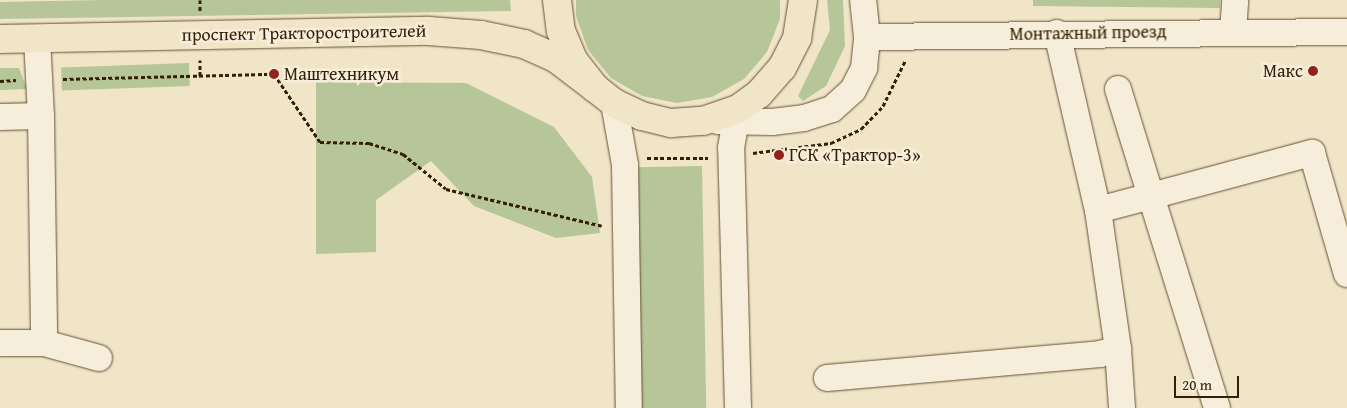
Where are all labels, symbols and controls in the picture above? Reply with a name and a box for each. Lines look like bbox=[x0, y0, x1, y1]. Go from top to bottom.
street label: проспект Тракторостроителей bbox=[181, 20, 427, 46]
street label: Монтажный проезд bbox=[1009, 21, 1167, 45]
place label: Макс bbox=[1263, 60, 1303, 82]
place label: Маштехникум bbox=[284, 63, 399, 85]
marker: Макс bbox=[1307, 65, 1319, 77]
marker: Маштехникум bbox=[268, 68, 280, 80]
place label: ГСК «Трактор-3» bbox=[789, 144, 921, 166]
marker: ГСК «Трактор-3» bbox=[773, 149, 785, 161]
scale bar bbox=[1177, 366, 1242, 398]
text: 20 m bbox=[1182, 374, 1212, 395]

